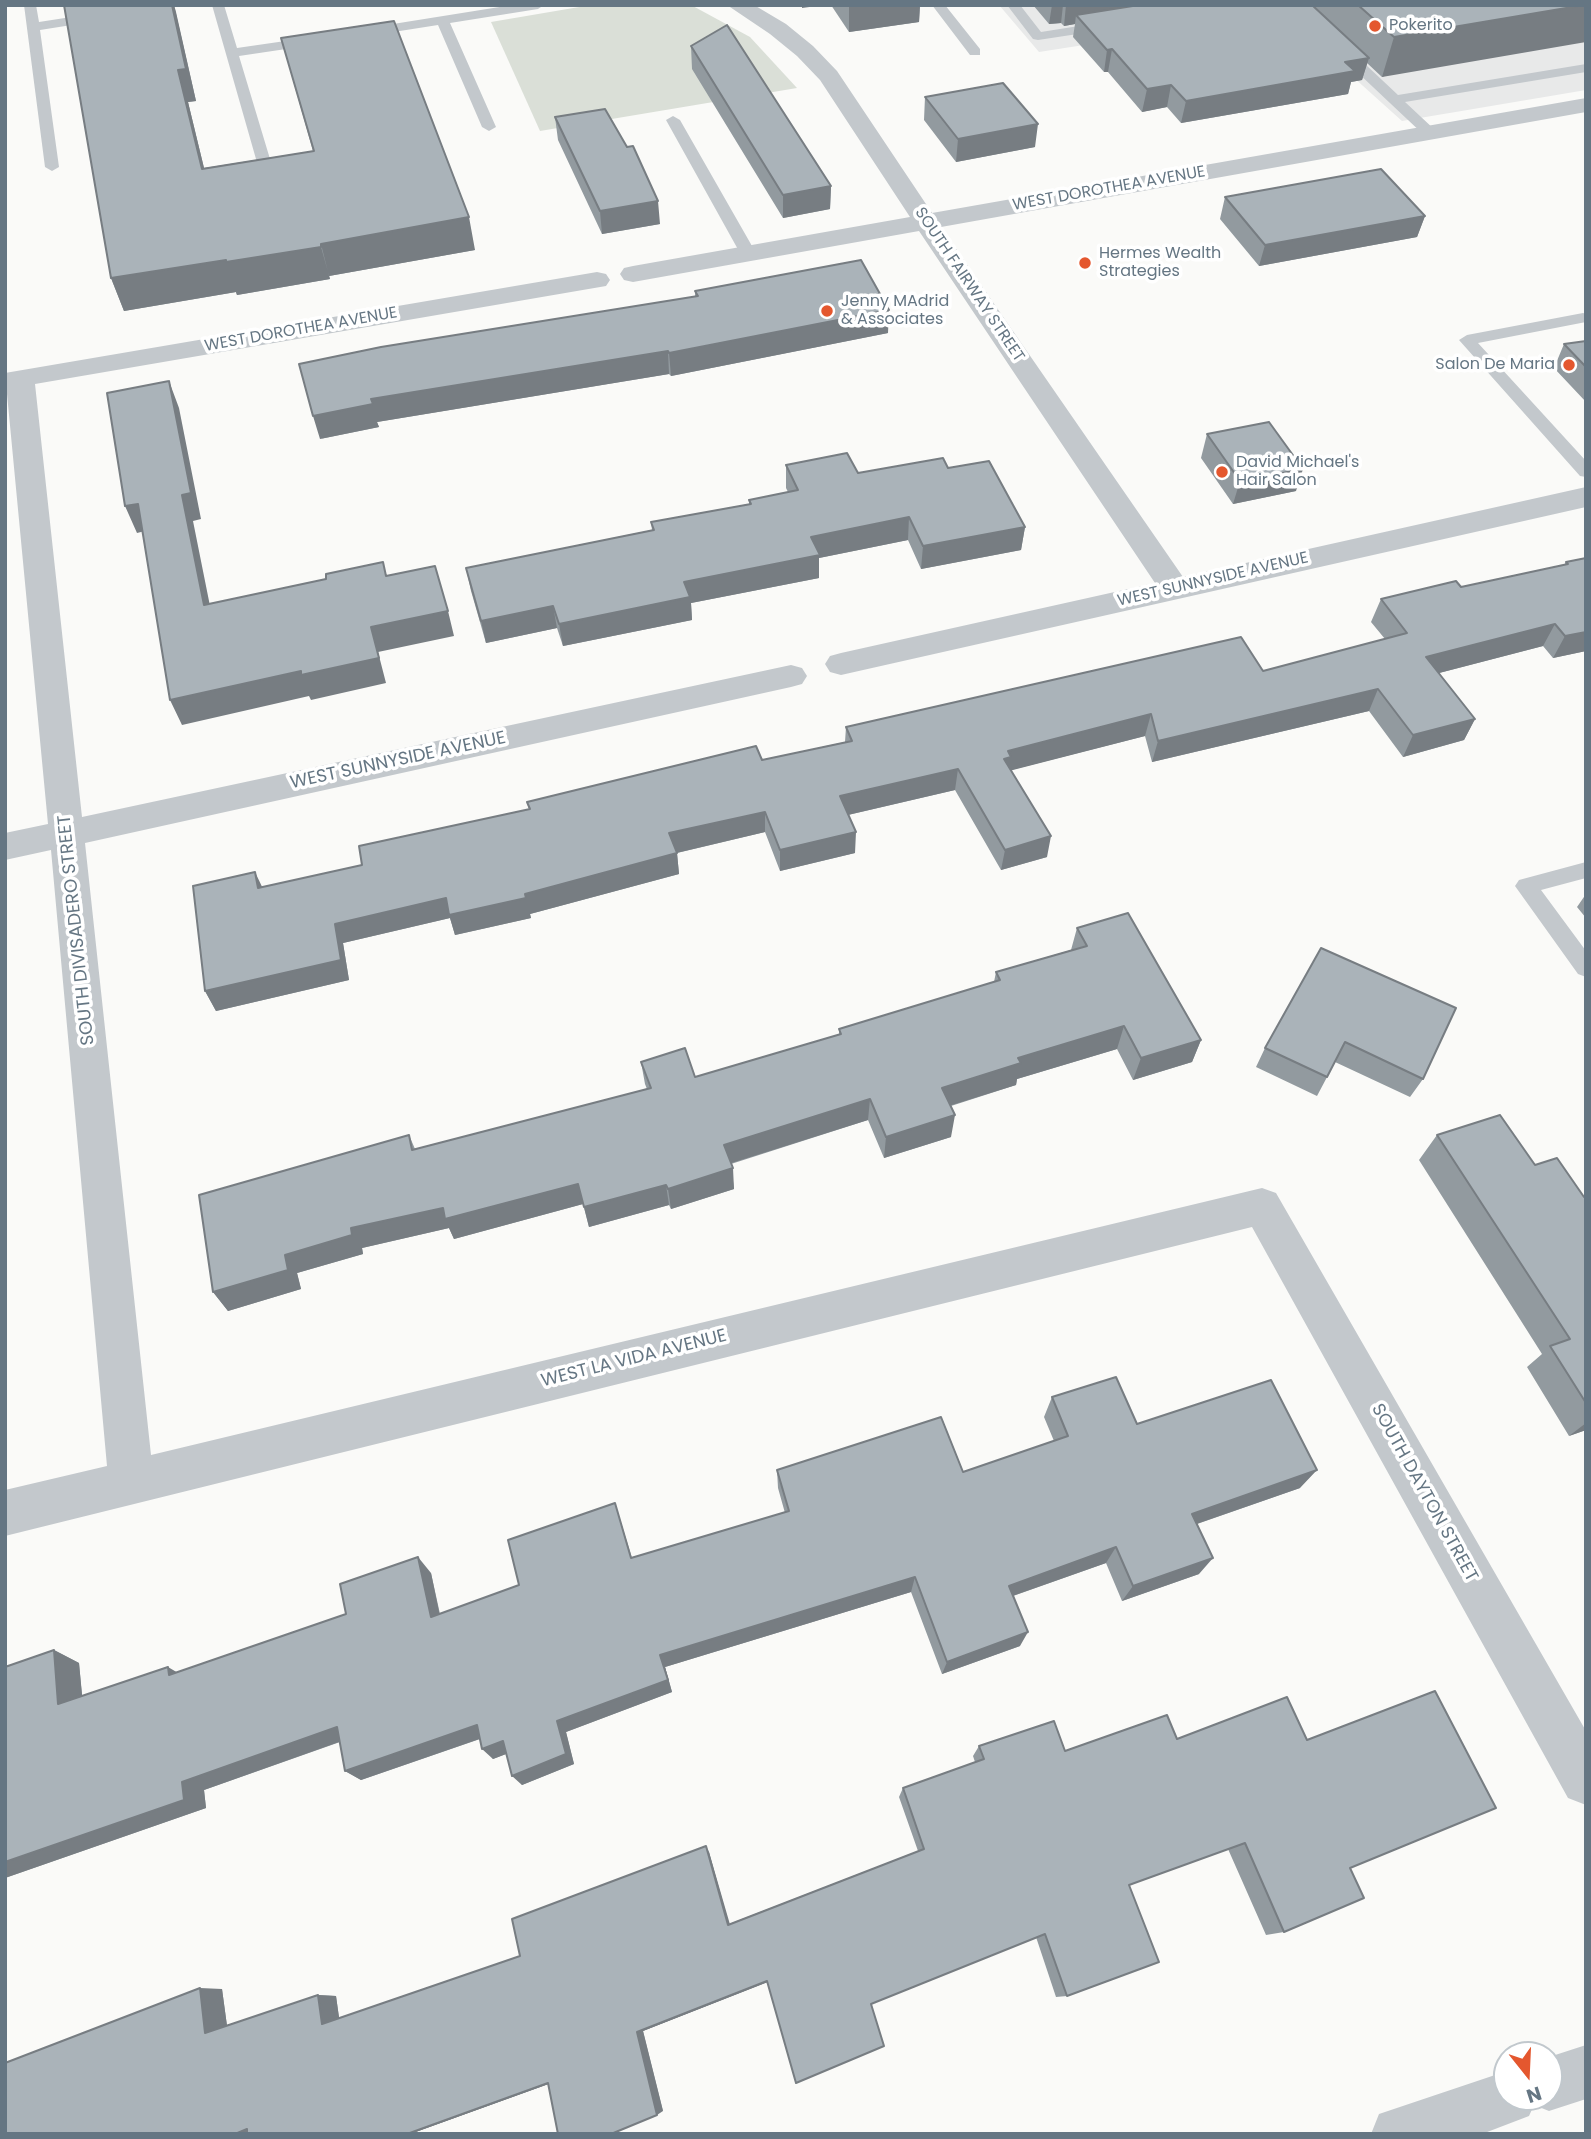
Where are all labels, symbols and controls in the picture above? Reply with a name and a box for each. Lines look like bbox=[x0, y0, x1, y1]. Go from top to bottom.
place label: Pokerito bbox=[1389, 16, 1453, 36]
marker: Pokerito bbox=[1367, 18, 1383, 34]
street label: WEST DOROTHEA AVENUE bbox=[1011, 163, 1207, 215]
street label: SOUTH FAIRWAY STREET bbox=[910, 204, 1028, 366]
place label: Hermes Wealth Strategies bbox=[1099, 244, 1221, 282]
marker: Hermes Wealth Strategies bbox=[1077, 255, 1093, 271]
place label: Jenny MAdrid & Associates bbox=[841, 292, 949, 330]
marker: Jenny MAdrid & Associates bbox=[819, 303, 835, 319]
street label: WEST DOROTHEA AVENUE bbox=[203, 304, 399, 356]
place label: Salon De Maria bbox=[1435, 355, 1555, 375]
marker: Salon De Maria bbox=[1561, 357, 1577, 373]
place label: David Michael's Hair Salon bbox=[1236, 453, 1359, 491]
marker: David Michael's Hair Salon bbox=[1214, 464, 1230, 480]
street label: WEST SUNNYSIDE AVENUE bbox=[1116, 549, 1310, 611]
street label: WEST SUNNYSIDE AVENUE bbox=[288, 728, 508, 794]
street label: SOUTH DIVISADERO STREET bbox=[54, 814, 100, 1046]
street label: WEST LA VIDA AVENUE bbox=[539, 1325, 729, 1393]
street label: SOUTH DAYTON STREET bbox=[1366, 1400, 1482, 1586]
north arrow bbox=[1493, 2041, 1563, 2111]
text: N bbox=[1523, 2079, 1545, 2110]

